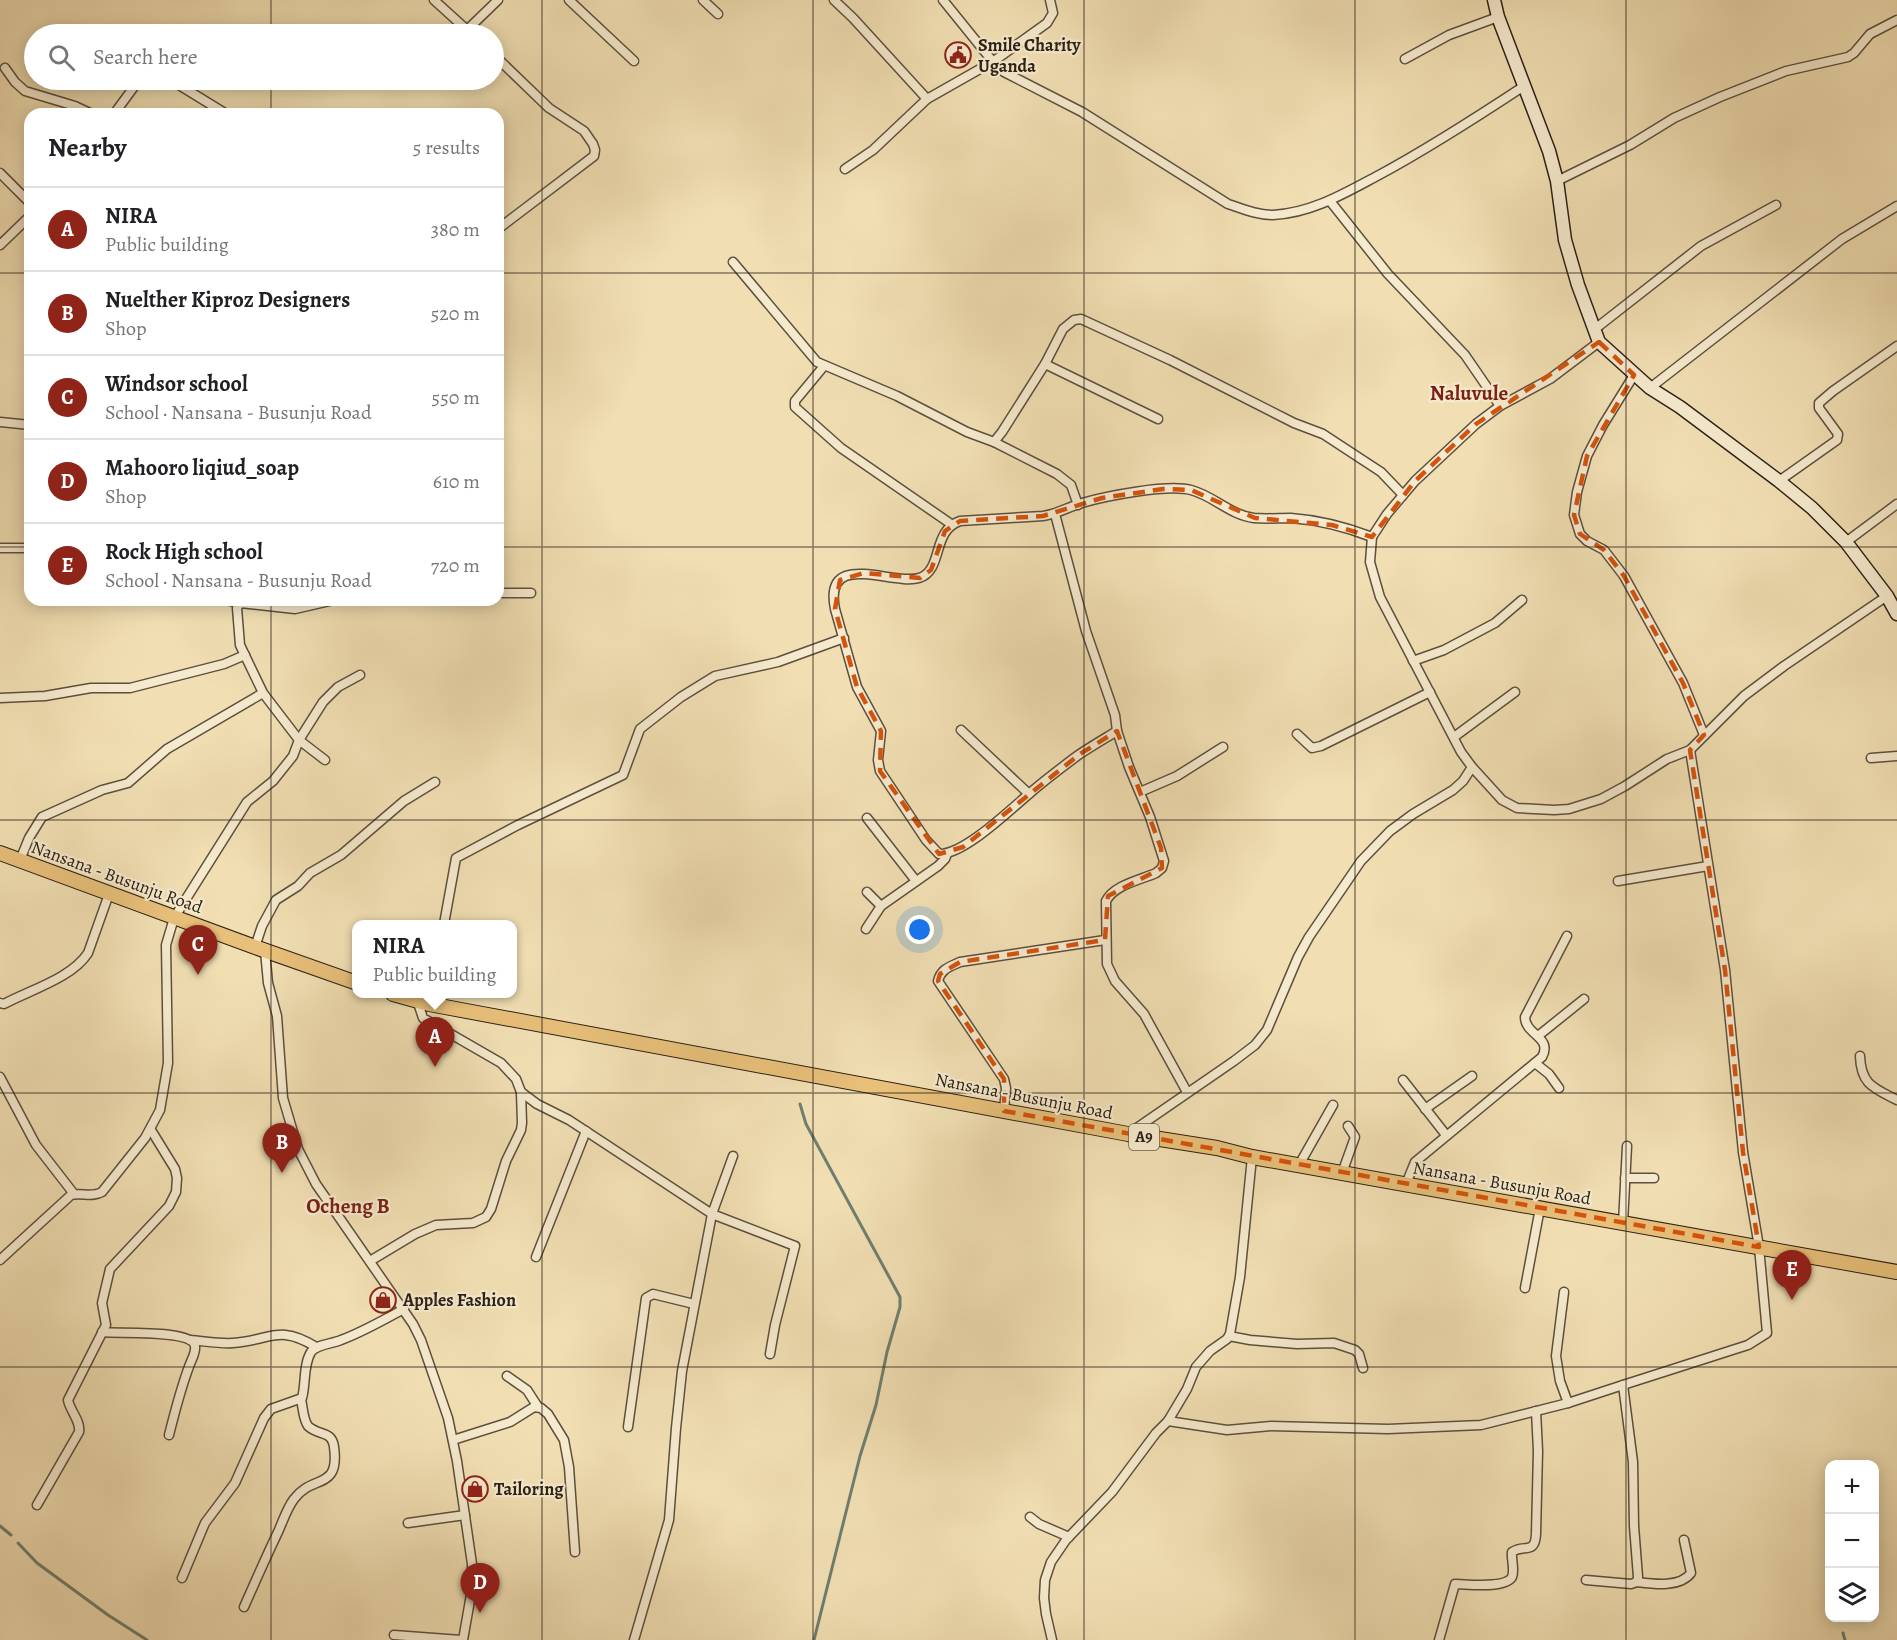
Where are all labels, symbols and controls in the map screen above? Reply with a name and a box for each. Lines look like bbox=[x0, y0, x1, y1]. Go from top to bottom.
search box bbox=[24, 24, 504, 90]
place label: Smile Charity Uganda bbox=[978, 33, 1081, 78]
public building icon: Smile Charity Uganda bbox=[943, 40, 973, 70]
icon: search bbox=[45, 41, 78, 74]
text: Search here bbox=[93, 42, 198, 72]
text: Nearby bbox=[48, 130, 127, 165]
text: 5 results bbox=[413, 134, 480, 161]
text: NIRA bbox=[105, 201, 157, 231]
text: A bbox=[61, 216, 74, 243]
text: 380 m bbox=[431, 216, 480, 243]
text: Public building bbox=[105, 231, 229, 258]
text: Nuelther Kiproz Designers bbox=[105, 285, 350, 315]
text: B bbox=[61, 300, 74, 327]
text: 520 m bbox=[431, 300, 480, 327]
text: Shop bbox=[105, 315, 147, 342]
text: Windsor school bbox=[105, 369, 248, 399]
district label: Naluvule bbox=[1430, 379, 1509, 407]
text: C bbox=[61, 384, 74, 411]
text: 550 m bbox=[432, 384, 480, 411]
text: School · Nansana - Busunju Road bbox=[105, 399, 372, 426]
text: Mahooro liqiud_soap bbox=[105, 453, 299, 483]
text: D bbox=[61, 468, 74, 495]
text: 610 m bbox=[433, 468, 480, 495]
text: Shop bbox=[105, 483, 147, 510]
text: Rock High school bbox=[105, 537, 263, 567]
text: E bbox=[62, 552, 73, 579]
text: 720 m bbox=[431, 552, 480, 579]
text: School · Nansana - Busunju Road bbox=[105, 567, 372, 594]
street label: Nansana - Busunju Road bbox=[28, 835, 206, 919]
your location bbox=[905, 915, 934, 944]
popup bbox=[352, 920, 517, 998]
pin: C bbox=[178, 926, 218, 975]
text: NIRA bbox=[373, 931, 424, 961]
text: Public building bbox=[373, 961, 496, 988]
pin: A bbox=[416, 1018, 454, 1067]
street label: Nansana - Busunju Road bbox=[933, 1067, 1115, 1125]
pin: B bbox=[262, 1124, 302, 1173]
road number: A9 bbox=[1129, 1124, 1159, 1150]
street label: Nansana - Busunju Road bbox=[1411, 1156, 1593, 1211]
district label: Ocheng B bbox=[306, 1192, 390, 1220]
pin: E bbox=[1772, 1250, 1812, 1300]
shop icon: Apples Fashion bbox=[368, 1285, 398, 1315]
place label: Apples Fashion bbox=[402, 1288, 516, 1312]
map controls bbox=[1825, 1460, 1879, 1622]
button: + bbox=[1825, 1460, 1879, 1514]
shop icon: Tailoring bbox=[460, 1474, 490, 1504]
place label: Tailoring bbox=[494, 1477, 564, 1501]
button: − bbox=[1825, 1514, 1879, 1568]
pin: D bbox=[460, 1564, 500, 1613]
button: layers bbox=[1825, 1568, 1879, 1622]

